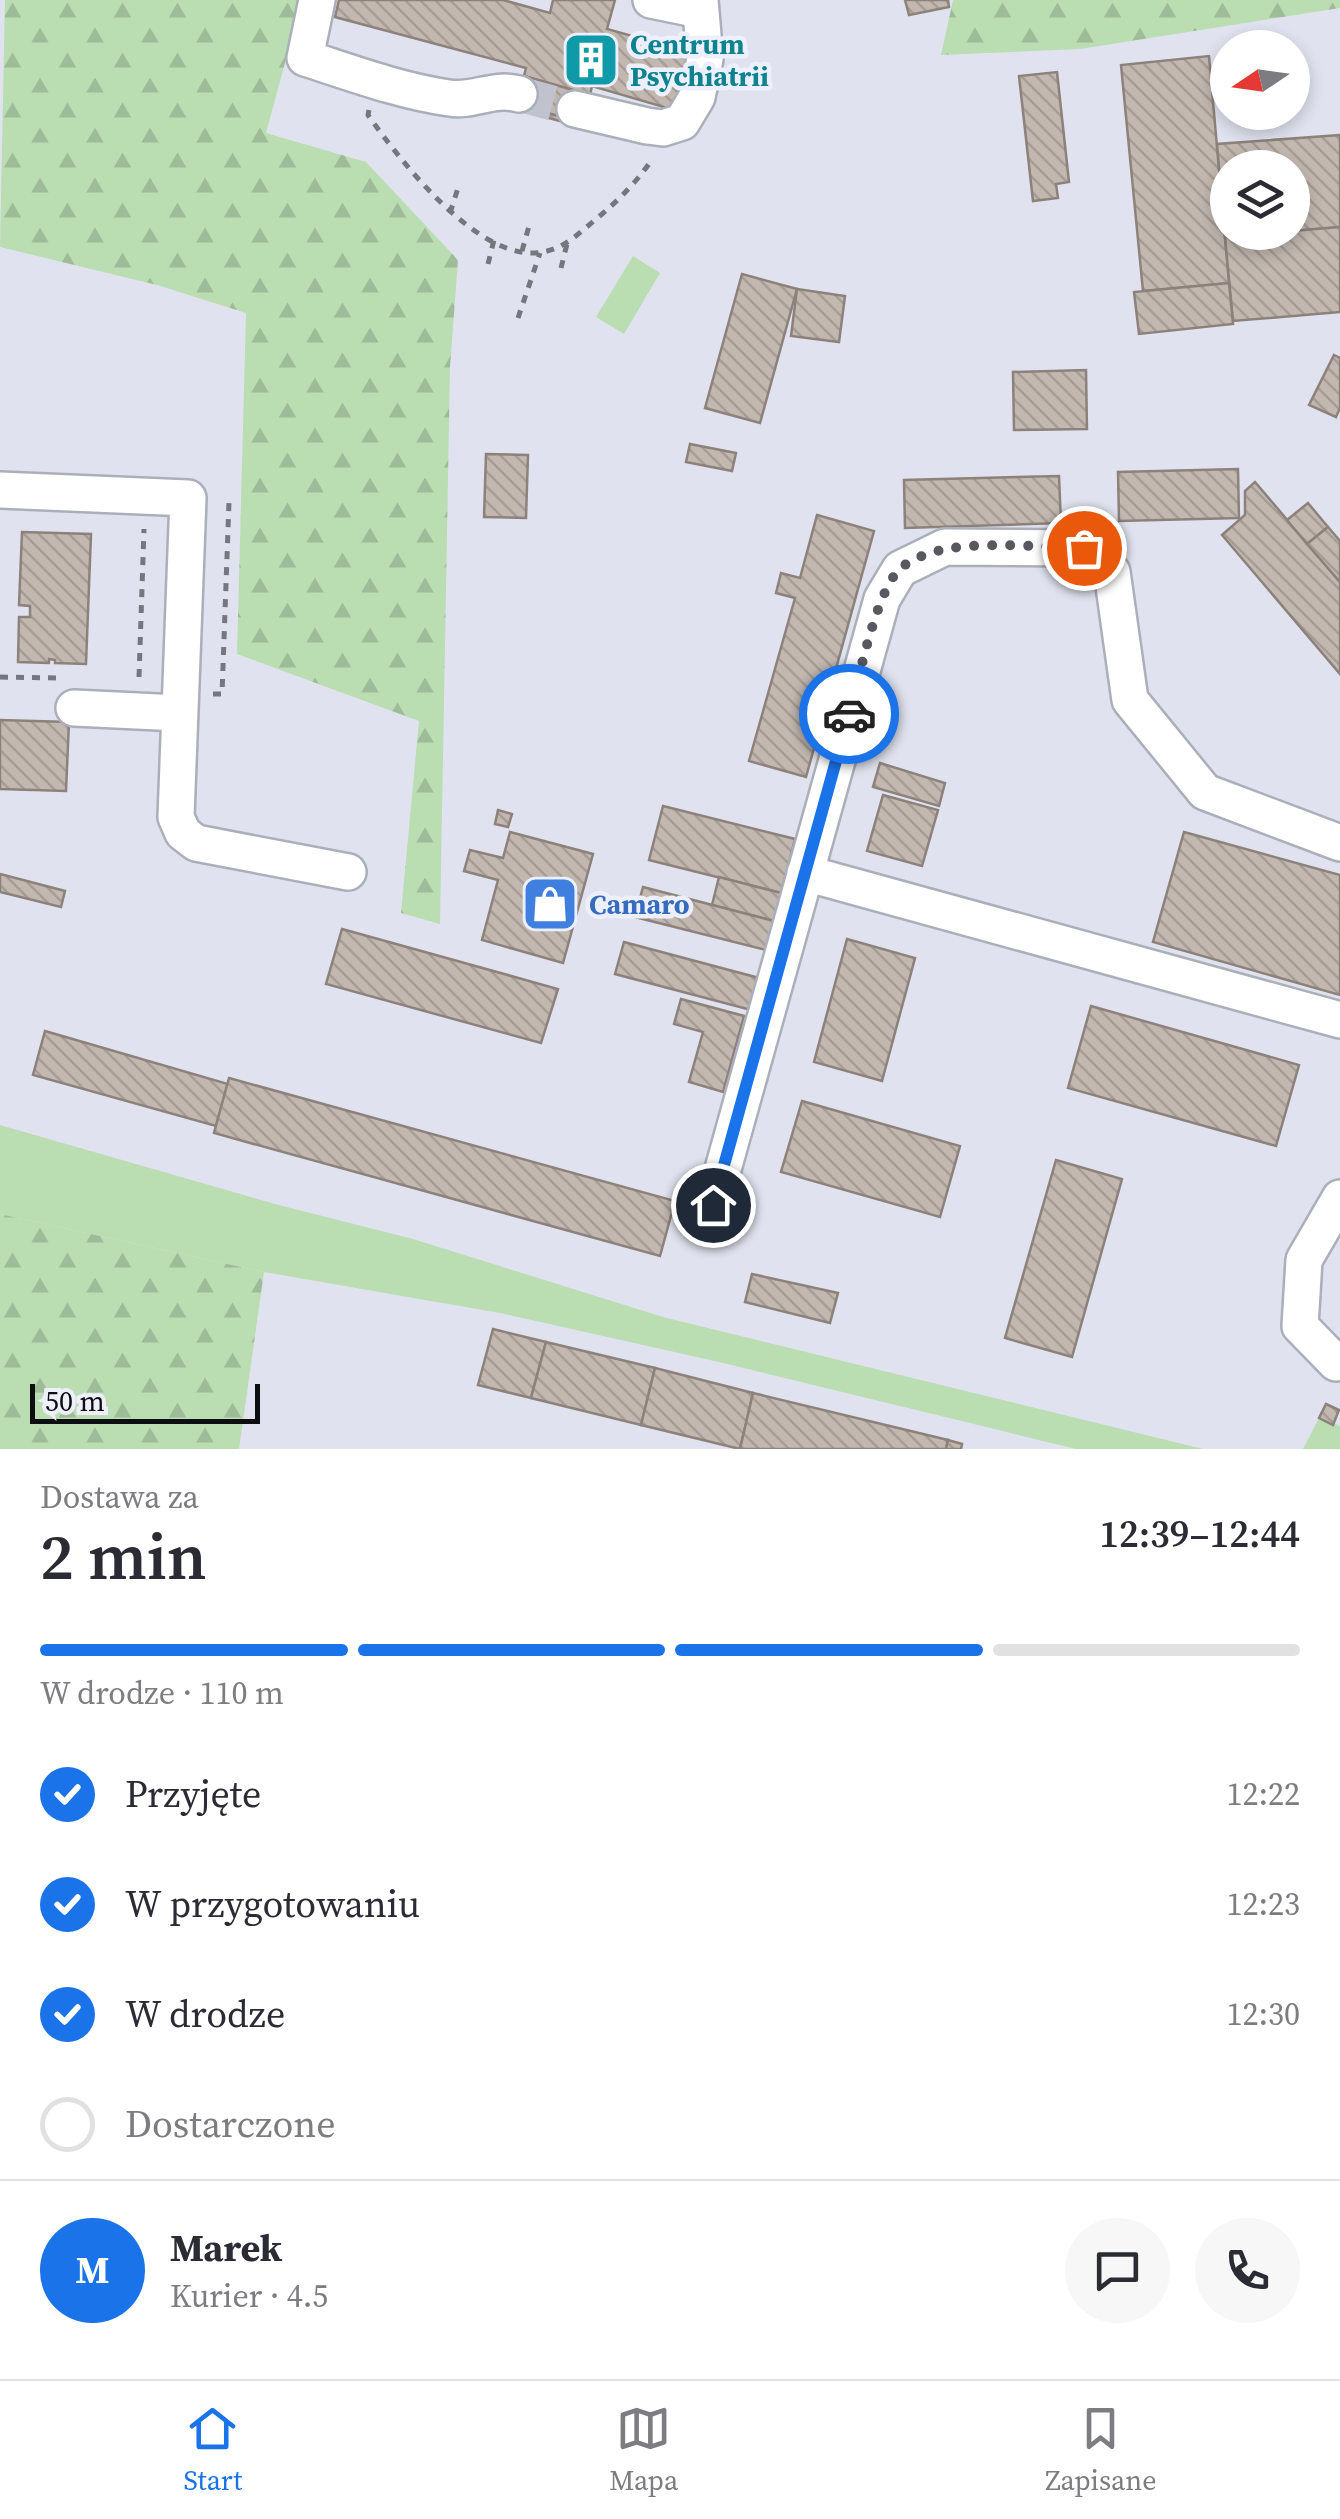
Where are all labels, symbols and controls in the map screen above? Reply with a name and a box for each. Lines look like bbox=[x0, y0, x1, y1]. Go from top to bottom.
place label: Centrum Psychiatrii bbox=[630, 25, 769, 95]
building icon: Centrum Psychiatrii bbox=[561, 30, 621, 90]
north arrow bbox=[1210, 30, 1310, 130]
map controls bbox=[1210, 30, 1310, 250]
button: layers bbox=[1210, 150, 1310, 250]
pin bbox=[1042, 506, 1127, 591]
icon: bag bbox=[1057, 521, 1112, 576]
courier bbox=[799, 664, 899, 764]
icon: car bbox=[822, 687, 877, 742]
shop icon: Camaro bbox=[520, 874, 580, 934]
place label: Camaro bbox=[589, 885, 690, 923]
pin bbox=[671, 1163, 756, 1248]
icon: home bbox=[686, 1178, 741, 1233]
scale bar bbox=[30, 1379, 260, 1424]
text: 50 m bbox=[45, 1382, 105, 1420]
text: Dostawa za bbox=[40, 1475, 199, 1519]
text: 12:39–12:44 bbox=[1099, 1508, 1300, 1560]
text: 2 min bbox=[40, 1512, 207, 1601]
text: W drodze · 110 m bbox=[40, 1671, 284, 1715]
icon: check bbox=[40, 1767, 95, 1822]
text: Przyjęte bbox=[125, 1768, 262, 1820]
text: 12:22 bbox=[1226, 1772, 1300, 1816]
icon: check bbox=[40, 1877, 95, 1932]
text: W przygotowaniu bbox=[125, 1878, 420, 1930]
text: 12:23 bbox=[1226, 1882, 1300, 1926]
icon: check bbox=[40, 1987, 95, 2042]
text: W drodze bbox=[125, 1988, 285, 2040]
text: 12:30 bbox=[1226, 1992, 1300, 2036]
text: Dostarczone bbox=[125, 2098, 336, 2150]
button: chat bbox=[1065, 2218, 1170, 2323]
button: phone bbox=[1195, 2218, 1300, 2323]
text: Marek bbox=[170, 2222, 282, 2274]
text: M bbox=[75, 2244, 110, 2296]
text: Kurier · 4.5 bbox=[170, 2274, 328, 2318]
tab: Start bbox=[183, 2401, 242, 2499]
tab: Mapa bbox=[609, 2401, 678, 2499]
tab: Zapisane bbox=[1045, 2401, 1156, 2499]

